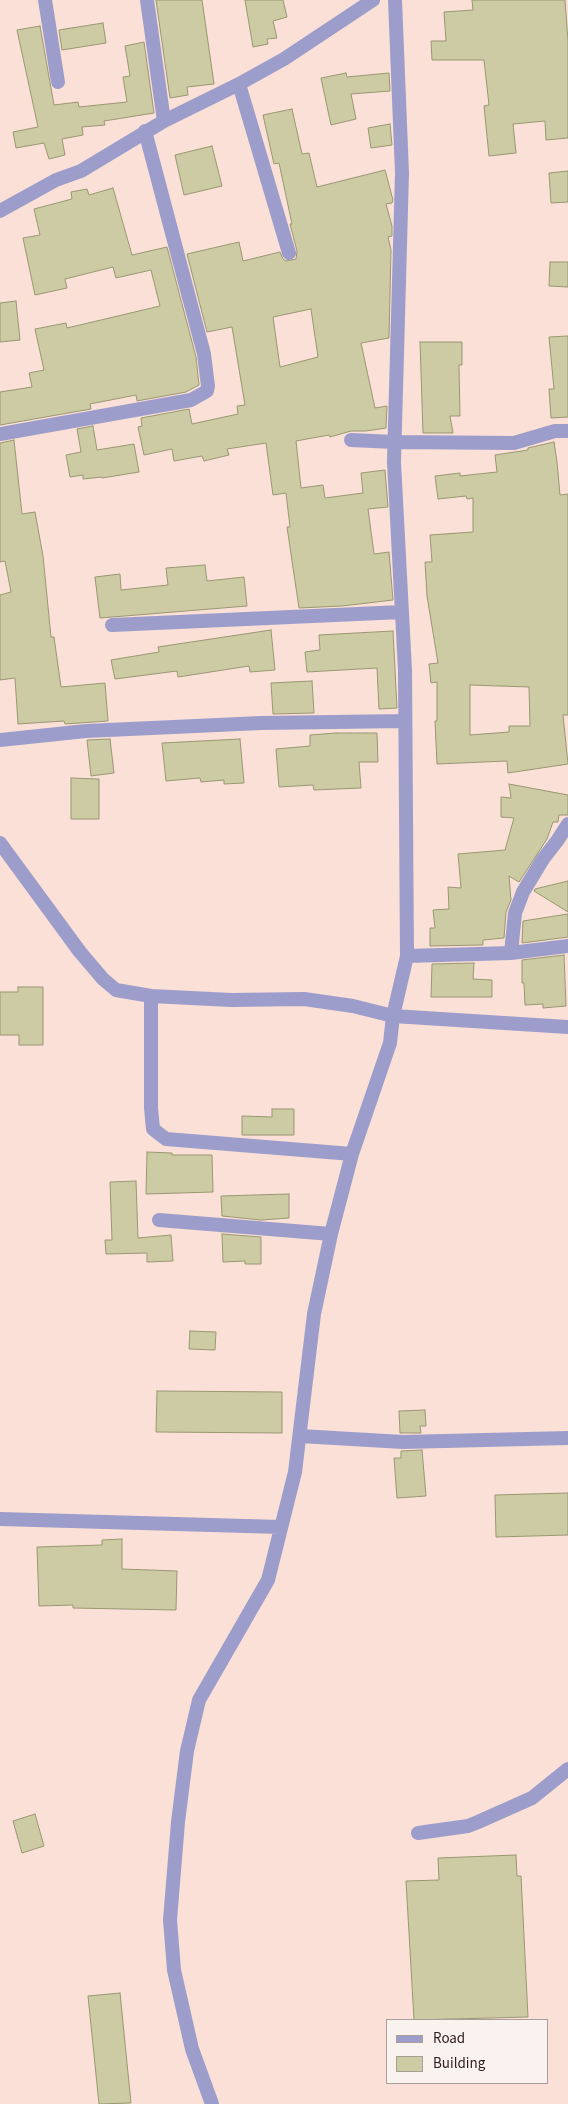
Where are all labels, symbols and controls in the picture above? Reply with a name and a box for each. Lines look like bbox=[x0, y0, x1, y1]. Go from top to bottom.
legend bbox=[386, 2019, 548, 2084]
text: Road bbox=[433, 2028, 465, 2049]
text: Building bbox=[433, 2053, 485, 2074]

